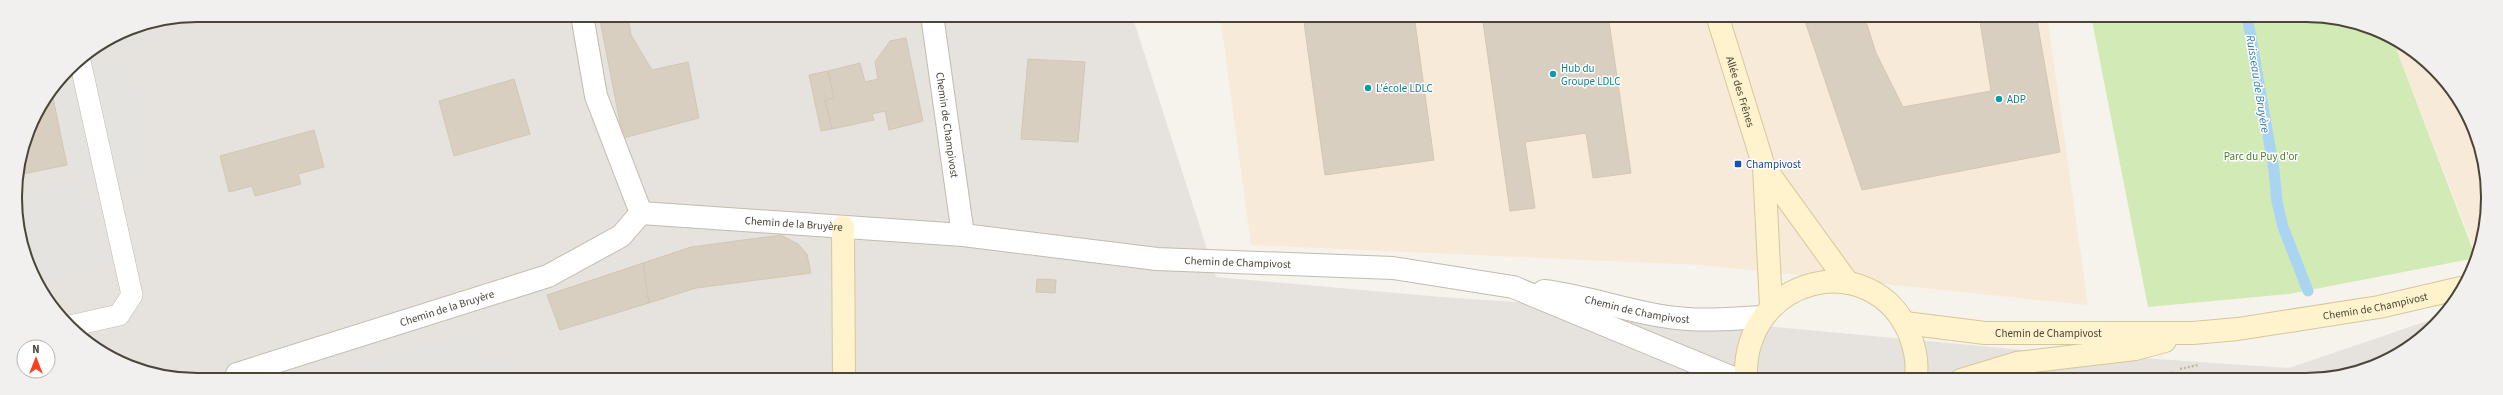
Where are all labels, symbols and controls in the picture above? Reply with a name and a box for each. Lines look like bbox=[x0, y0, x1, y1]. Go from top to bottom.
water label: Ruisseau de Bruyère bbox=[2241, 34, 2274, 134]
street label: Allée des Frênes bbox=[1722, 54, 1758, 129]
place label: Hub du Groupe LDLC bbox=[1561, 61, 1621, 89]
marker: Hub du Groupe LDLC bbox=[1548, 69, 1558, 79]
street label: Chemin de Champivost bbox=[932, 71, 962, 179]
place label: L'école LDLC bbox=[1376, 81, 1433, 96]
marker: L'école LDLC bbox=[1363, 83, 1373, 93]
place label: ADP bbox=[2007, 92, 2026, 107]
marker: ADP bbox=[1994, 94, 2004, 104]
park label: Parc du Puy d'or bbox=[2224, 149, 2298, 164]
place label: Champivost bbox=[1746, 157, 1801, 172]
marker: Champivost bbox=[1733, 159, 1743, 169]
street label: Chemin de la Bruyère bbox=[744, 213, 844, 235]
street label: Chemin de Champivost bbox=[1184, 253, 1291, 272]
street label: Chemin de la Bruyère bbox=[398, 286, 497, 330]
street label: Chemin de Champivost bbox=[2322, 289, 2430, 324]
street label: Chemin de Champivost bbox=[1583, 292, 1690, 327]
street label: Chemin de Champivost bbox=[1995, 326, 2102, 341]
north arrow bbox=[16, 339, 56, 379]
text: N bbox=[32, 342, 40, 357]

